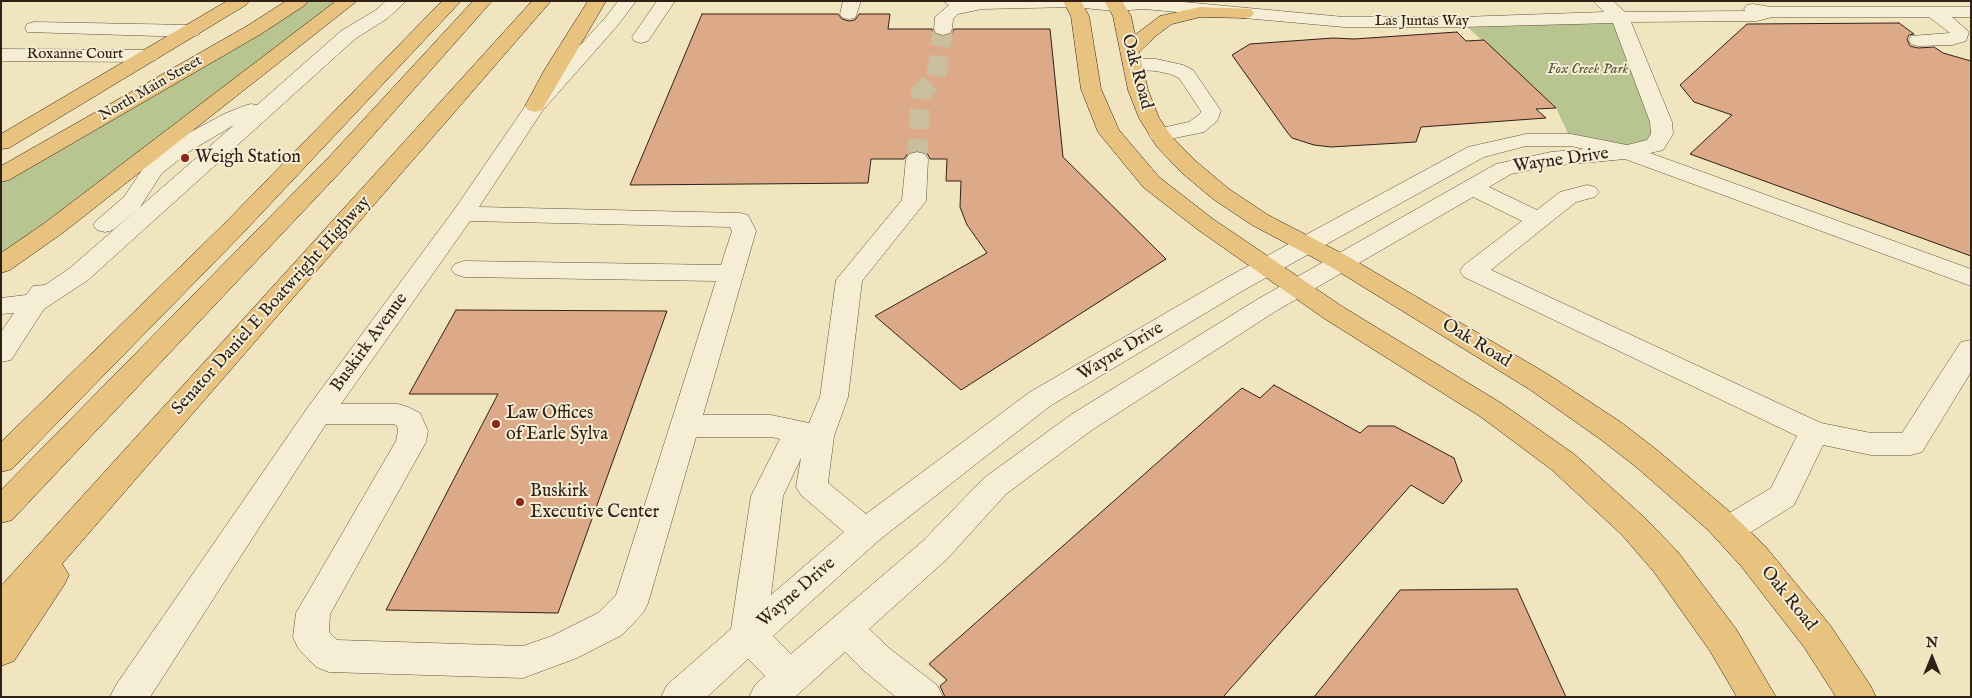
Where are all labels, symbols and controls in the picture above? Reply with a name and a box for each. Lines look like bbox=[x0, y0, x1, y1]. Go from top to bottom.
street label: Las Juntas Way bbox=[1375, 13, 1469, 31]
street label: Oak Road bbox=[1116, 32, 1156, 112]
street label: Roxanne Court bbox=[27, 46, 123, 64]
street label: North Main Street bbox=[96, 52, 206, 126]
park label: Fox Creek Park bbox=[1547, 61, 1629, 79]
street label: Wayne Drive bbox=[1512, 144, 1610, 178]
place label: Weigh Station bbox=[195, 147, 301, 169]
marker: Weigh Station bbox=[179, 152, 191, 164]
street label: Senator Daniel E Boatwright Highway bbox=[168, 192, 376, 420]
street label: Buskirk Avenue bbox=[327, 289, 413, 397]
street label: Oak Road bbox=[1437, 315, 1515, 373]
street label: Wayne Drive bbox=[1074, 318, 1168, 386]
place label: Law Offices of Earle Sylva bbox=[506, 403, 608, 446]
marker: Law Offices of Earle Sylva bbox=[490, 418, 502, 430]
place label: Buskirk Executive Center bbox=[530, 481, 659, 524]
marker: Buskirk Executive Center bbox=[514, 496, 526, 508]
street label: Wayne Drive bbox=[754, 553, 840, 633]
street label: Oak Road bbox=[1755, 562, 1821, 636]
north arrow bbox=[1907, 633, 1957, 683]
text: N bbox=[1926, 634, 1938, 652]

